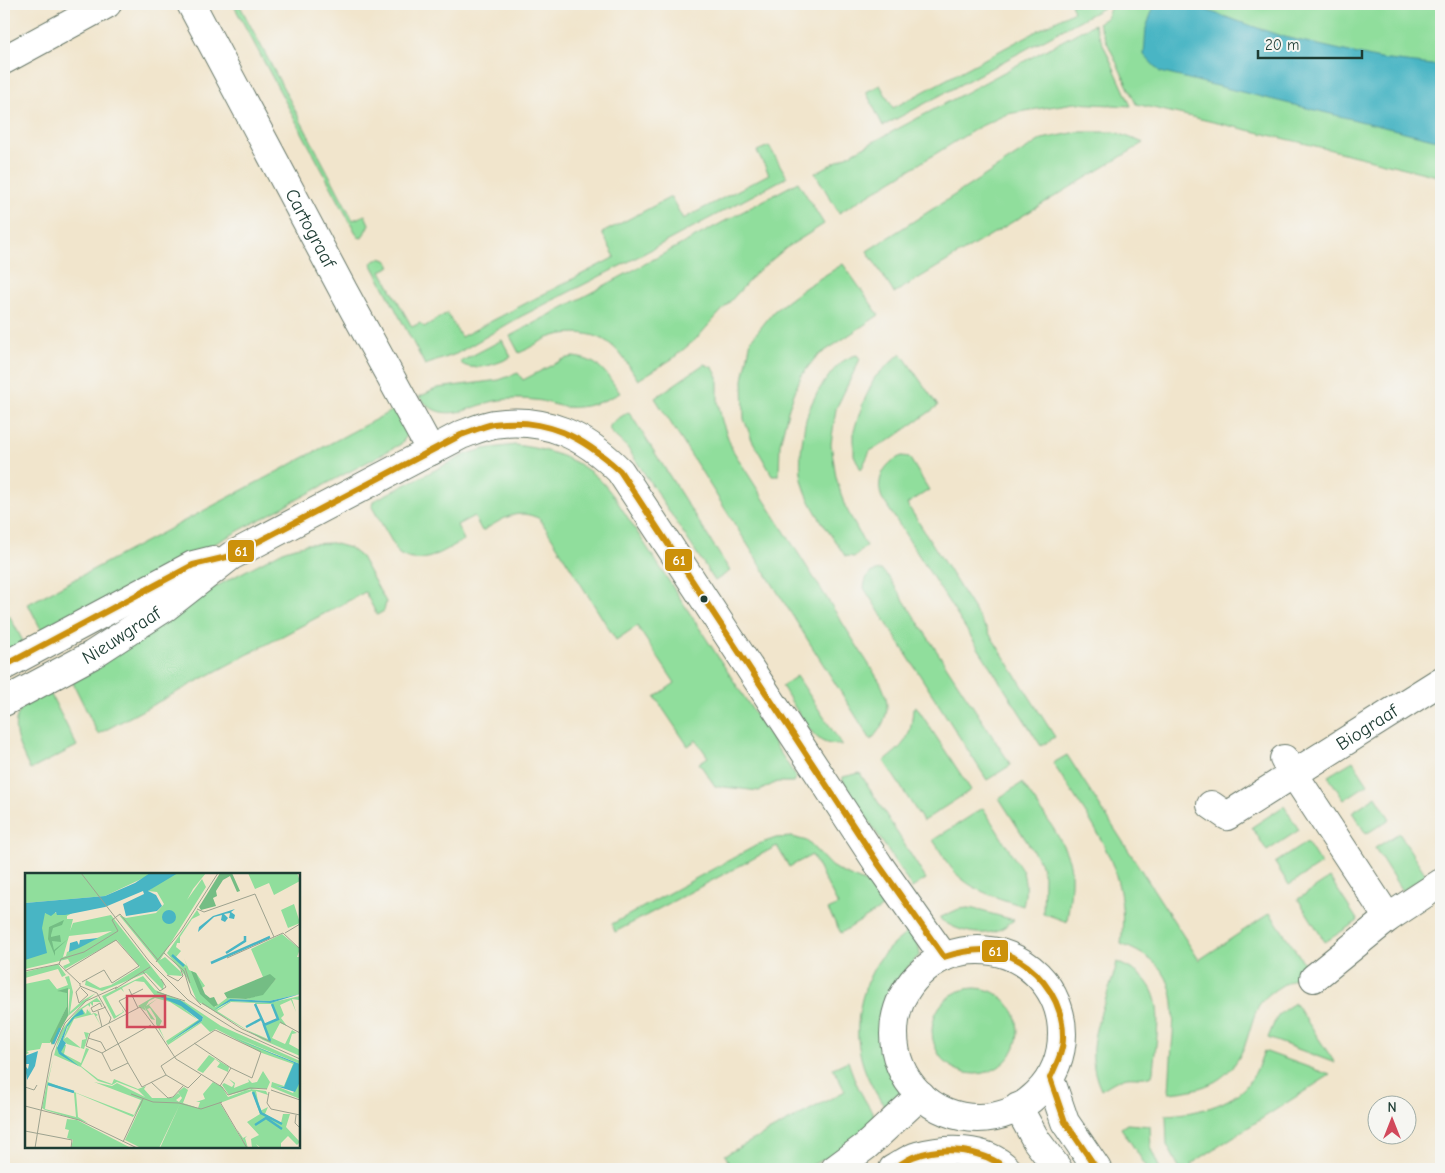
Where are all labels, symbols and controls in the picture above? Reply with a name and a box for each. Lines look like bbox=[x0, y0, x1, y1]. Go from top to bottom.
scale bar bbox=[1258, 28, 1361, 60]
text: 20 m bbox=[1265, 36, 1299, 54]
street label: Cartograaf bbox=[280, 185, 341, 273]
line badge: 61 bbox=[227, 539, 255, 563]
text: 61 bbox=[235, 543, 247, 560]
line badge: 61 bbox=[664, 548, 693, 572]
text: 61 bbox=[673, 552, 685, 569]
unlabelled marker bbox=[699, 594, 709, 604]
street label: Nieuwgraaf bbox=[79, 601, 166, 669]
street label: Biograaf bbox=[1332, 699, 1403, 755]
inset map bbox=[25, 873, 300, 1148]
line badge: 61 bbox=[981, 939, 1009, 963]
text: 61 bbox=[989, 943, 1001, 960]
north arrow bbox=[1368, 1096, 1418, 1146]
text: N bbox=[1387, 1099, 1397, 1116]

